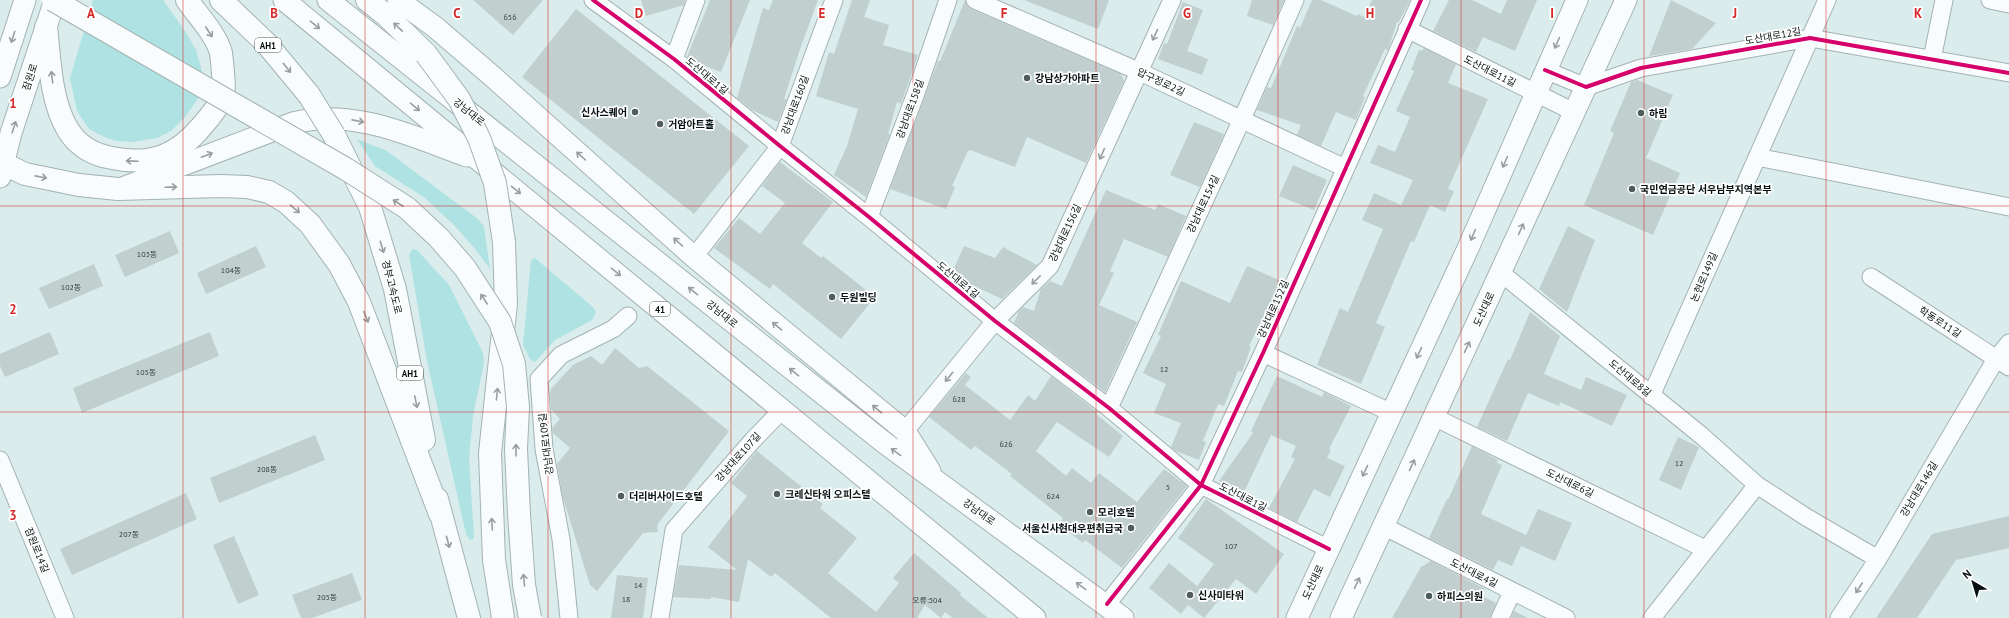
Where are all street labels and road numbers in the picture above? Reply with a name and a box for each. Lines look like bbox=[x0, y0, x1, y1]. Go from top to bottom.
street label: 도산대로12길 bbox=[1744, 25, 1802, 47]
road number: AH1 bbox=[255, 38, 281, 52]
street label: 도산대로11길 bbox=[1462, 52, 1518, 90]
street label: 도산대로1길 bbox=[683, 54, 731, 98]
street label: 잠원로 bbox=[20, 62, 40, 92]
street label: 압구정로2길 bbox=[1135, 65, 1187, 99]
street label: 강남대로160길 bbox=[778, 73, 812, 137]
street label: 강남대로158길 bbox=[893, 77, 927, 141]
street label: 강남대로 bbox=[451, 95, 487, 129]
street label: 강남대로154길 bbox=[1184, 173, 1222, 235]
street label: 강남대로156길 bbox=[1046, 202, 1084, 264]
street label: 논현로149길 bbox=[1688, 250, 1720, 304]
street label: 도산대로1길 bbox=[934, 258, 982, 302]
street label: 경부고속도로 bbox=[379, 259, 405, 315]
street label: 강남대로152길 bbox=[1254, 278, 1292, 340]
street label: 도산대로 bbox=[1470, 290, 1498, 328]
street label: 강남대로 bbox=[704, 297, 740, 331]
road number: 41 bbox=[650, 302, 670, 316]
street label: 학동로11길 bbox=[1916, 304, 1964, 340]
street label: 도산대로8길 bbox=[1606, 356, 1654, 400]
road number: AH1 bbox=[397, 366, 423, 380]
street label: 강남대로109길 bbox=[536, 412, 556, 476]
street label: 강남대로107길 bbox=[712, 429, 764, 485]
street label: 강남대로146길 bbox=[1897, 459, 1941, 519]
street label: 도산대로6길 bbox=[1544, 466, 1596, 500]
street label: 도산대로1길 bbox=[1217, 480, 1269, 514]
street label: 강남대로 bbox=[960, 496, 998, 528]
street label: 잠원로14길 bbox=[22, 525, 52, 575]
street label: 도산대로4길 bbox=[1448, 556, 1500, 590]
street label: 도산대로 bbox=[1299, 563, 1327, 601]

